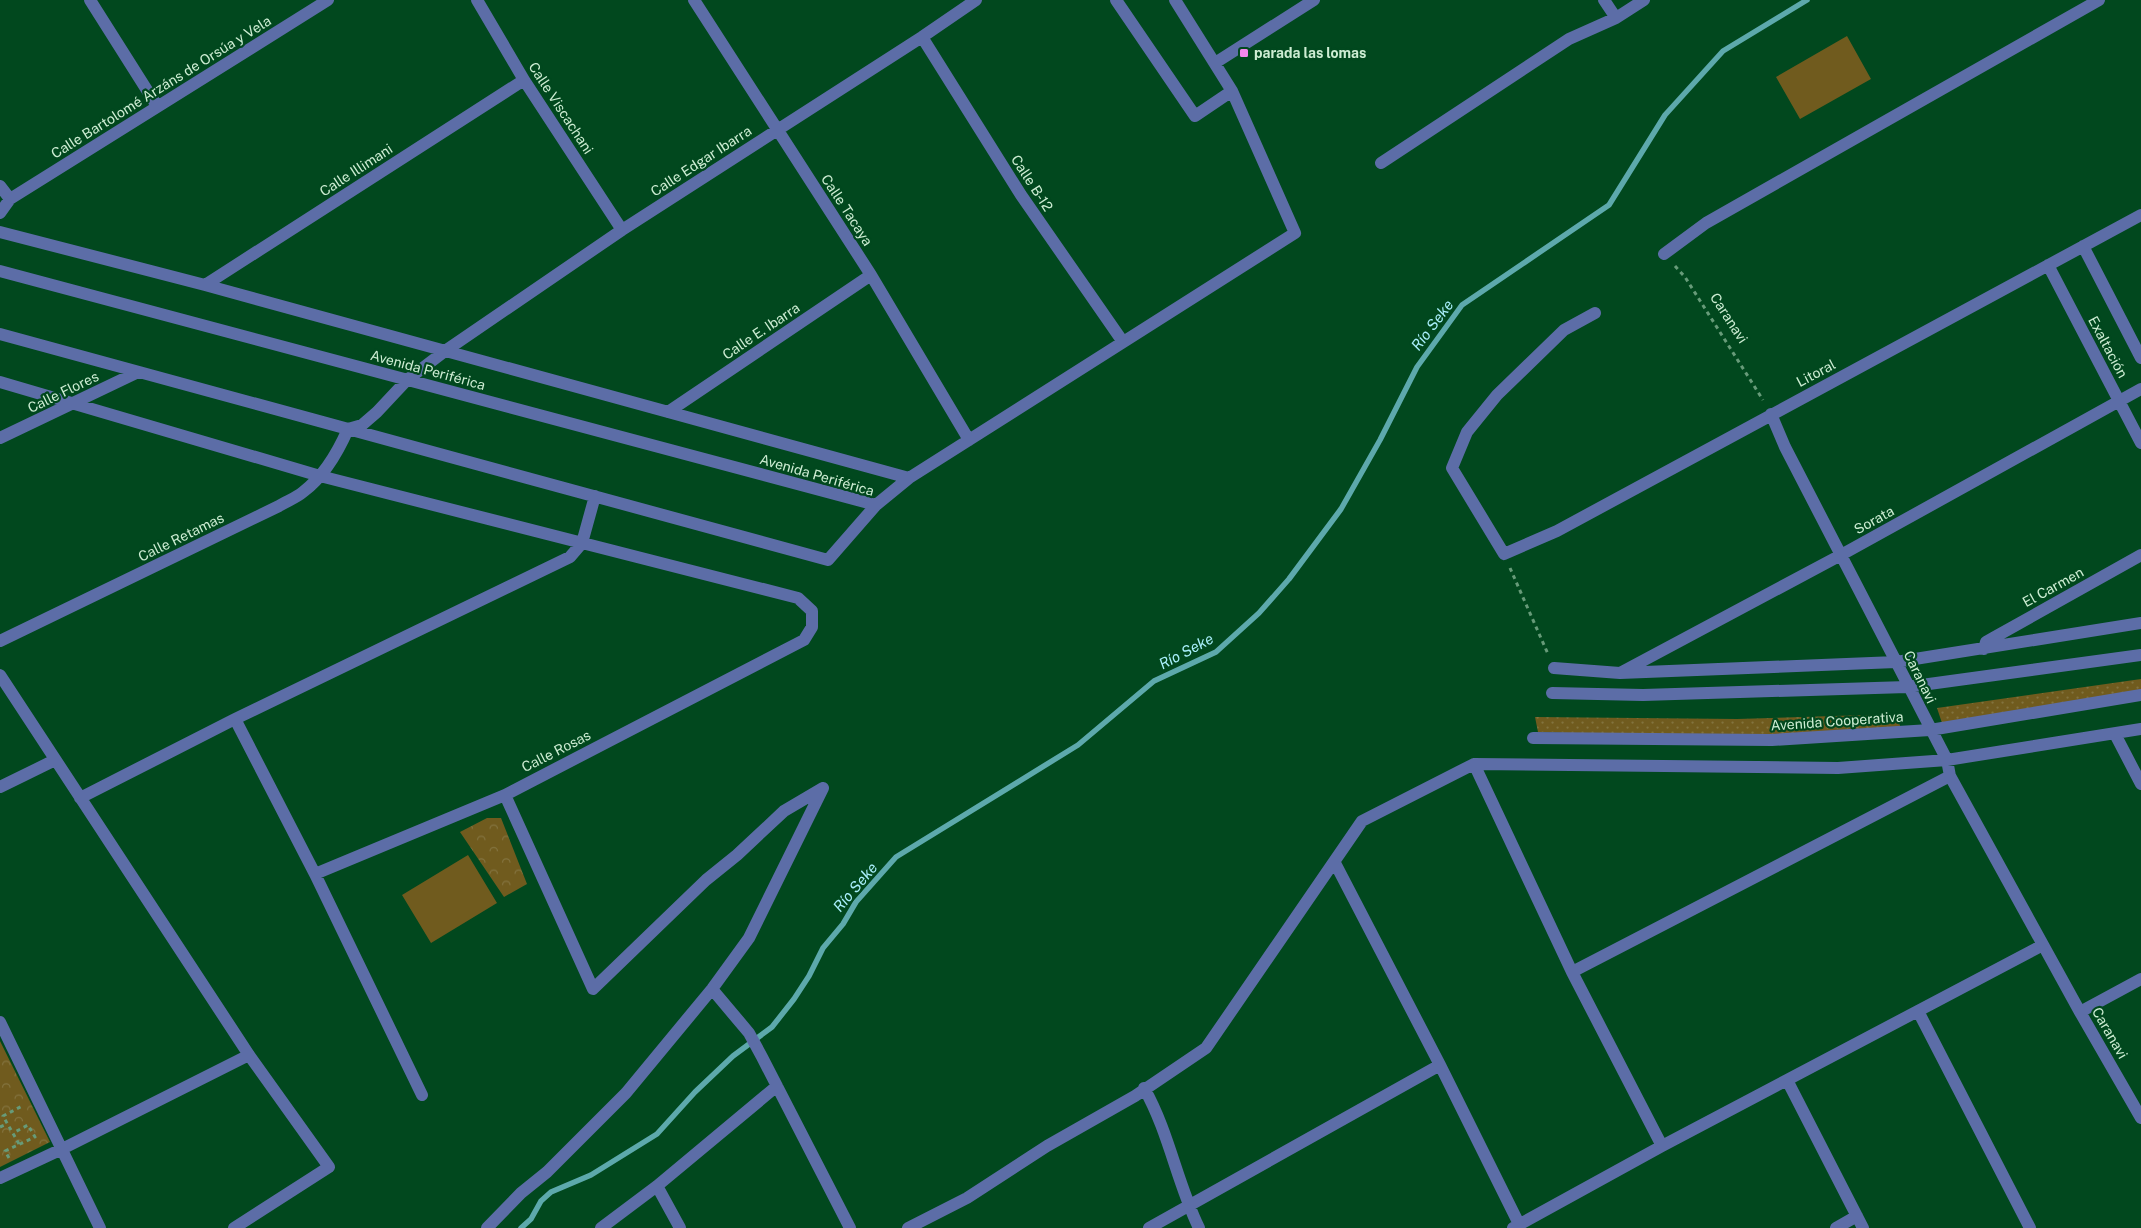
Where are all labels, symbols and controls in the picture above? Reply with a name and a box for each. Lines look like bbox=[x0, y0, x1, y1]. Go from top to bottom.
street label: Calle Bartolomé Arzáns de Orsúa y Vela bbox=[48, 12, 274, 162]
place label: parada las lomas bbox=[1254, 45, 1366, 61]
marker: parada las lomas bbox=[1238, 47, 1250, 59]
street label: Calle Viscachani bbox=[525, 59, 597, 157]
street label: Calle Edgar Ibarra bbox=[648, 122, 754, 200]
street label: Calle Illimani bbox=[317, 141, 395, 199]
street label: Calle B-12 bbox=[1008, 152, 1056, 214]
street label: Calle Tacaya bbox=[818, 171, 876, 249]
street label: Caranavi bbox=[1707, 290, 1751, 346]
water label: Río Seke bbox=[1407, 296, 1457, 354]
street label: Calle E. Ibarra bbox=[719, 299, 803, 363]
street label: Exaltación bbox=[2085, 313, 2131, 381]
street label: Avenida Periférica bbox=[369, 347, 487, 393]
street label: Litoral bbox=[1794, 356, 1838, 390]
street label: Calle Flores bbox=[25, 368, 101, 416]
street label: Avenida Periférica bbox=[758, 451, 876, 499]
street label: Sorata bbox=[1851, 503, 1897, 537]
street label: Calle Retamas bbox=[136, 509, 226, 565]
street label: El Carmen bbox=[2020, 564, 2086, 610]
water label: Río Seke bbox=[1156, 630, 1216, 672]
street label: Caranavi bbox=[1900, 648, 1940, 706]
street label: Avenida Cooperativa bbox=[1770, 708, 1904, 734]
street label: Calle Rosas bbox=[519, 727, 593, 775]
water label: Río Seke bbox=[830, 859, 880, 915]
street label: Caranavi bbox=[2089, 1005, 2131, 1061]

